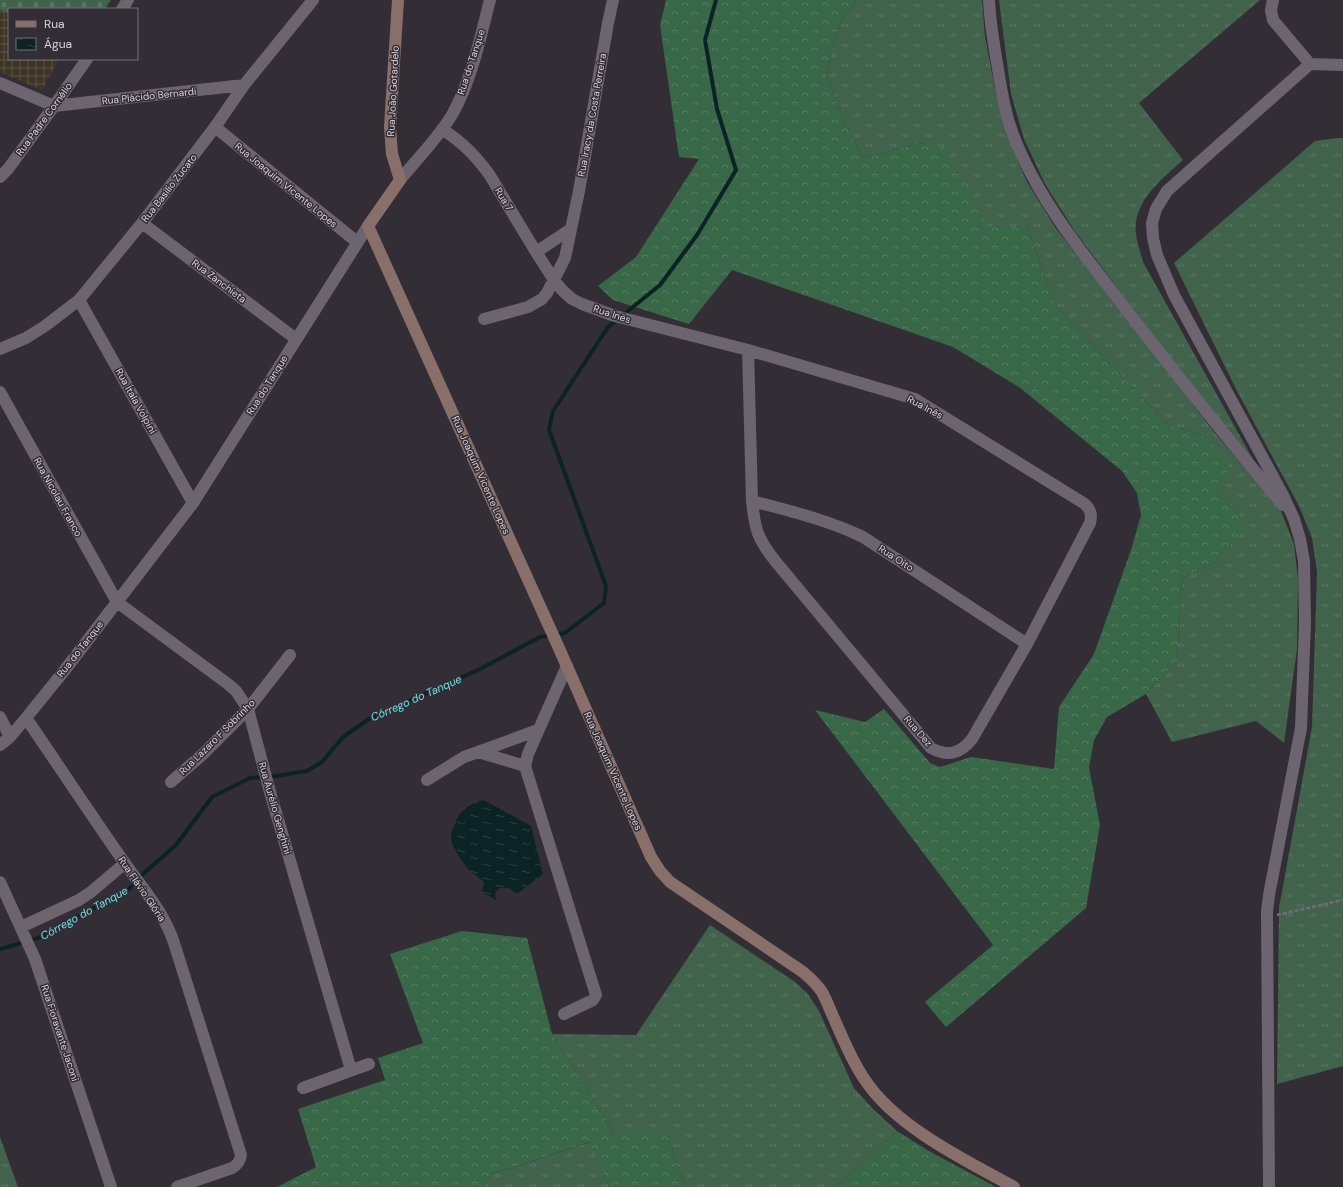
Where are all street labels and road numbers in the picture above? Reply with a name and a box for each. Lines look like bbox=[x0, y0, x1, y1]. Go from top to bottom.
street label: Rua do Tanque bbox=[454, 27, 488, 97]
street label: Rua João Gotardelo bbox=[384, 45, 402, 137]
street label: Rua Iracy da Costa Perreira bbox=[575, 52, 609, 178]
street label: Rua Padre Cornélio bbox=[13, 80, 75, 158]
street label: Rua Plácido Bernardi bbox=[101, 85, 197, 107]
street label: Rua Joaquim Vicente Lopes bbox=[232, 140, 340, 230]
street label: Rua Basílio Zucato bbox=[138, 151, 200, 225]
street label: Rua 7 bbox=[492, 185, 516, 213]
street label: Rua Zanchieta bbox=[189, 256, 249, 306]
street label: Rua Inês bbox=[592, 302, 632, 326]
street label: Rua do Tanque bbox=[243, 352, 291, 417]
street label: Rua Ítala Volpini bbox=[113, 366, 159, 436]
street label: Rua Inês bbox=[905, 392, 945, 422]
street label: Rua Joaquim Vicente Lopes bbox=[449, 414, 513, 536]
street label: Rua Nicolau Franco bbox=[31, 455, 85, 539]
street label: Rua Oito bbox=[876, 542, 916, 574]
street label: Rua do Tanque bbox=[54, 618, 106, 680]
street label: Rua Lazaro F Sobrinho bbox=[176, 696, 258, 778]
street label: Rua Joaquim Vicente Lopes bbox=[581, 710, 645, 832]
street label: Rua Dez bbox=[901, 713, 935, 750]
street label: Rua Aurélio Genghini bbox=[256, 760, 294, 856]
street label: Rua Flávio Glória bbox=[115, 854, 169, 924]
street label: Rua Fioravante Jaconi bbox=[38, 983, 82, 1083]

